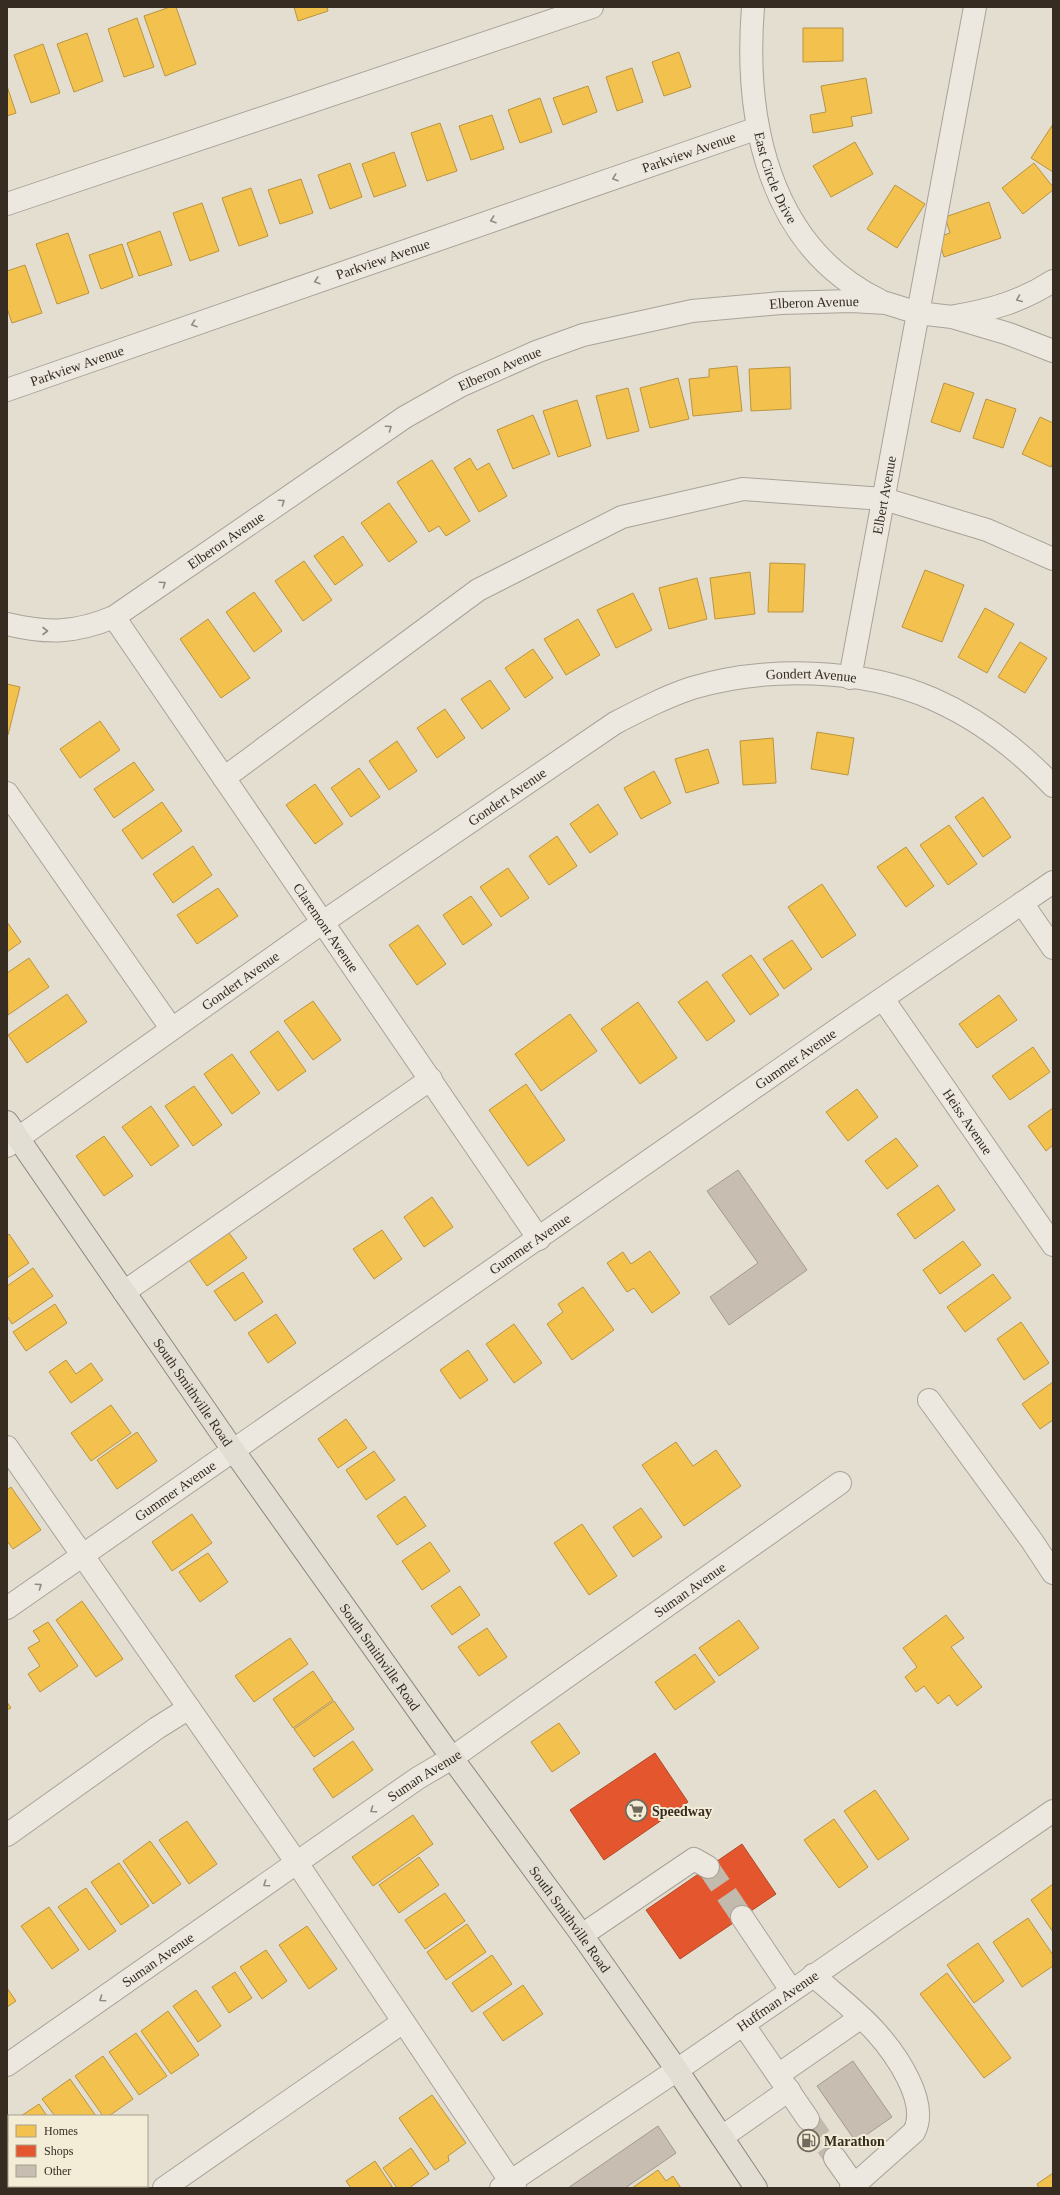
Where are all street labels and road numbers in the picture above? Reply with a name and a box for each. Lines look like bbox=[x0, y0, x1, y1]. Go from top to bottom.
street label: Parkview Avenue bbox=[640, 129, 738, 176]
street label: East Circle Drive bbox=[751, 130, 799, 226]
street label: Parkview Avenue bbox=[334, 236, 432, 283]
street label: Elberon Avenue bbox=[769, 294, 859, 312]
street label: Parkview Avenue bbox=[28, 343, 126, 389]
street label: Elberon Avenue bbox=[456, 344, 543, 394]
street label: Elbert Avenue bbox=[870, 455, 899, 536]
street label: Elberon Avenue bbox=[185, 509, 267, 572]
street label: Gondert Avenue bbox=[765, 666, 858, 686]
street label: Gondert Avenue bbox=[465, 765, 549, 829]
street label: Claremont Avenue bbox=[290, 880, 361, 975]
street label: Gondert Avenue bbox=[199, 949, 282, 1013]
street label: Gummer Avenue bbox=[753, 1026, 839, 1092]
street label: Heiss Avenue bbox=[939, 1086, 995, 1158]
street label: Gummer Avenue bbox=[487, 1211, 573, 1278]
street label: South Smithville Road bbox=[150, 1336, 235, 1449]
street label: Gummer Avenue bbox=[132, 1458, 219, 1525]
street label: Suman Avenue bbox=[651, 1560, 729, 1620]
street label: South Smithville Road bbox=[337, 1601, 423, 1713]
street label: Suman Avenue bbox=[385, 1747, 464, 1805]
street label: South Smithville Road bbox=[526, 1863, 613, 1976]
street label: Suman Avenue bbox=[119, 1930, 197, 1990]
street label: Huffman Avenue bbox=[734, 1968, 821, 2034]

